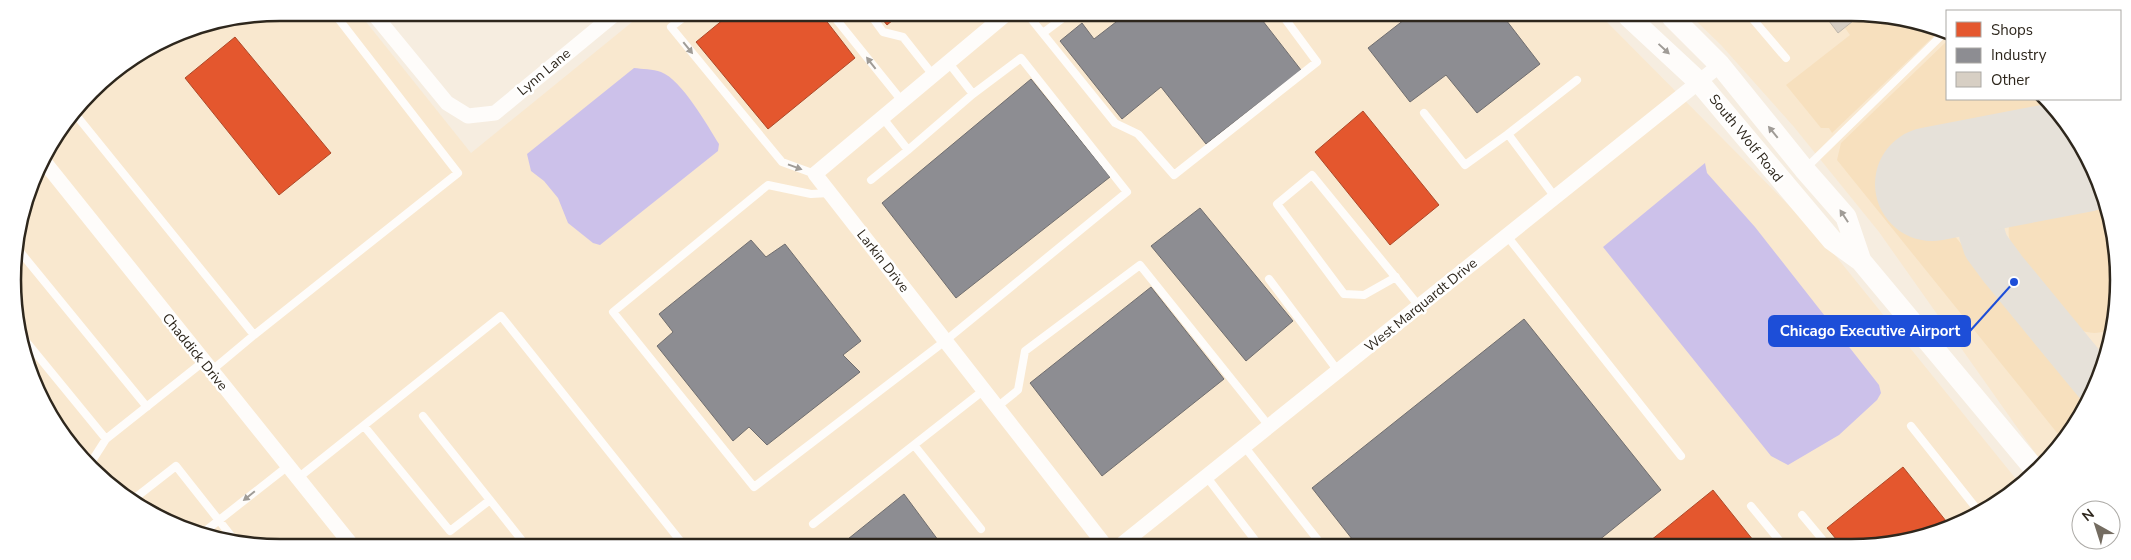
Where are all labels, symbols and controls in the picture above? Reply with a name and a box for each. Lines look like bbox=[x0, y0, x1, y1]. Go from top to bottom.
legend bbox=[1946, 10, 2121, 100]
text: Shops bbox=[1991, 20, 2033, 40]
one-way arrow bbox=[682, 41, 693, 54]
one-way arrow bbox=[1658, 43, 1670, 55]
street label: Lynn Lane bbox=[513, 44, 575, 100]
text: Industry bbox=[1991, 45, 2047, 65]
one-way arrow bbox=[866, 57, 877, 70]
text: Other bbox=[1991, 70, 2030, 90]
street label: South Wolf Road bbox=[1705, 90, 1787, 186]
one-way arrow bbox=[1768, 125, 1779, 138]
one-way arrow bbox=[788, 164, 803, 171]
one-way arrow bbox=[1839, 209, 1848, 223]
street label: Larkin Drive bbox=[852, 226, 914, 296]
street label: West Marquardt Drive bbox=[1361, 254, 1481, 356]
street label: Chaddick Drive bbox=[158, 309, 232, 395]
callout: Chicago Executive Airport bbox=[1769, 316, 1970, 346]
text: Chicago Executive Airport bbox=[1780, 321, 1961, 341]
one-way arrow bbox=[243, 491, 256, 502]
north arrow bbox=[2071, 500, 2121, 550]
text: N bbox=[2078, 505, 2098, 526]

